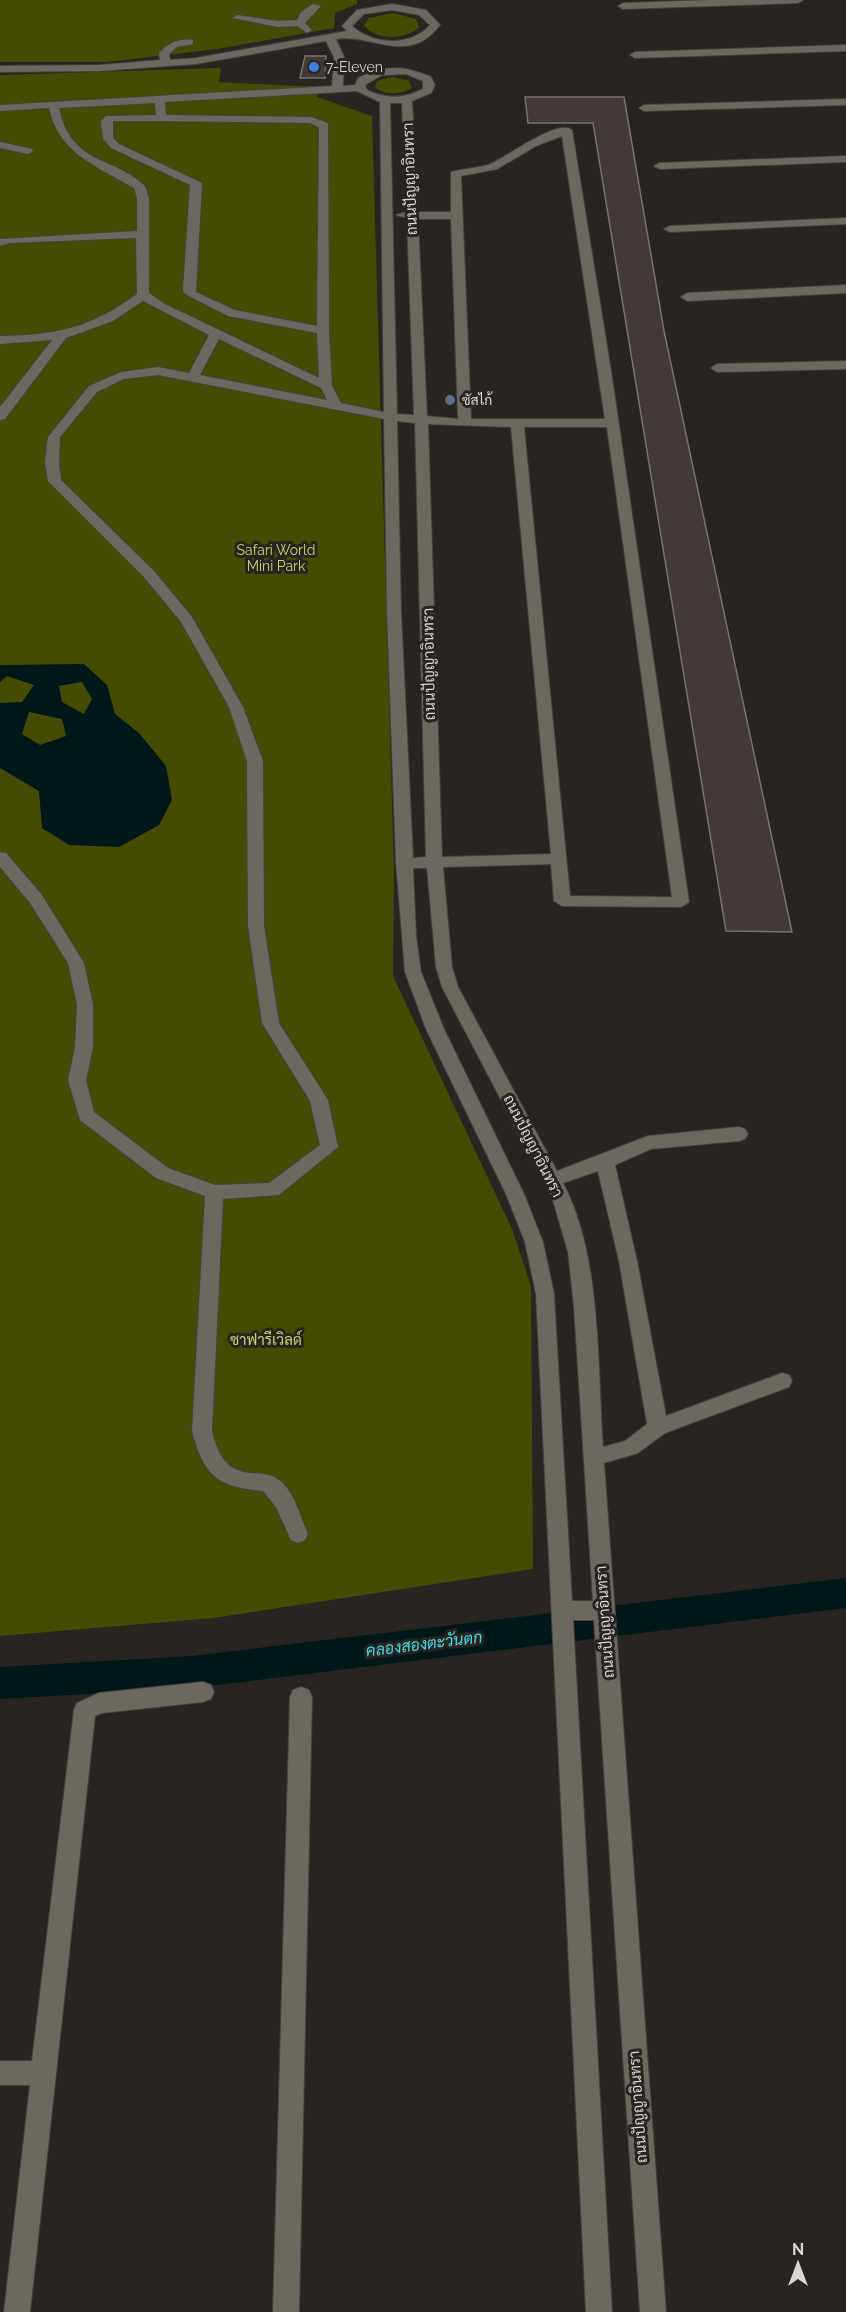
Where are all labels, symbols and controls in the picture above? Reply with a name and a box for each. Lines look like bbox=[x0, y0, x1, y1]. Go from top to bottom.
place label: 7-Eleven bbox=[326, 59, 383, 75]
marker: 7-Eleven bbox=[307, 60, 321, 74]
street label: ถนนปัญญาอินทรา bbox=[399, 122, 421, 236]
place label: ซัสไก้ bbox=[462, 391, 493, 408]
marker: ซัสไก้ bbox=[443, 393, 457, 407]
park label: Safari World Mini Park bbox=[237, 542, 315, 574]
street label: ถนนปัญญาอินทรา bbox=[419, 608, 439, 720]
street label: ถนนปัญญาอินทรา bbox=[499, 1092, 567, 1200]
park label: ซาฟารีเวิลด์ bbox=[230, 1330, 302, 1349]
street label: ถนนปัญญาอินทรา bbox=[592, 1565, 618, 1679]
water label: คลองสองตะวันตก bbox=[365, 1626, 483, 1661]
street label: ถนนปัญญาอินทรา bbox=[625, 2050, 651, 2164]
north arrow bbox=[768, 2234, 828, 2294]
text: N bbox=[792, 2240, 804, 2259]

